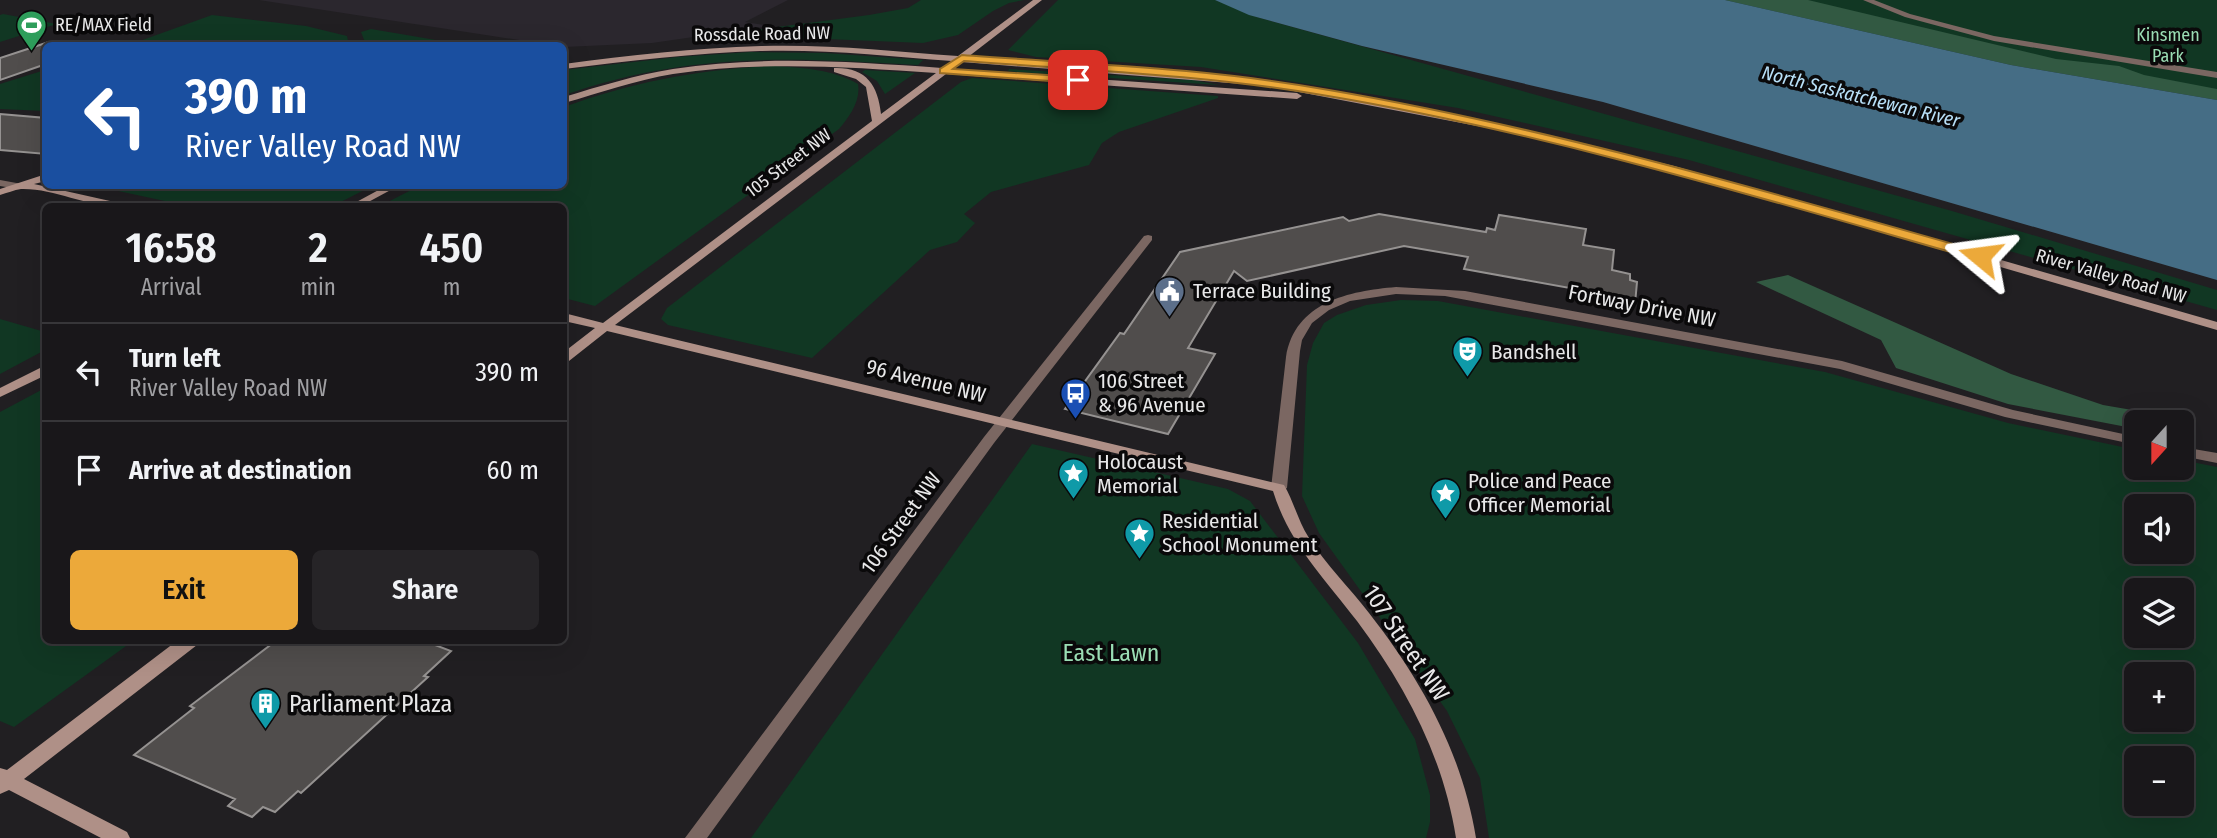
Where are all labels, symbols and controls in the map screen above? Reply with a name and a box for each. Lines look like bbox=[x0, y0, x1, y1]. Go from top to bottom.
sports icon: RE/MAX Field bbox=[15, 8, 49, 52]
place label: RE/MAX Field bbox=[55, 14, 152, 36]
street label: Rossdale Road NW bbox=[694, 22, 831, 46]
park label: Kinsmen Park bbox=[2136, 24, 2200, 67]
pin bbox=[1048, 50, 1108, 110]
icon: arrive bbox=[1059, 61, 1097, 99]
water label: North Saskatchewan River bbox=[1759, 61, 1964, 133]
text: 390 m bbox=[185, 67, 307, 126]
icon: left bbox=[70, 70, 161, 161]
street label: 105 Street NW bbox=[741, 123, 836, 202]
text: River Valley Road NW bbox=[185, 127, 461, 165]
position arrow bbox=[1943, 219, 2017, 293]
text: 16:58 bbox=[126, 223, 217, 273]
text: 2 bbox=[309, 223, 328, 273]
text: 450 bbox=[420, 223, 483, 273]
street label: River Valley Road NW bbox=[2033, 244, 2189, 308]
text: Arrival bbox=[141, 273, 202, 301]
text: min bbox=[300, 273, 336, 301]
text: m bbox=[443, 273, 460, 301]
public building icon: Terrace Building bbox=[1153, 274, 1187, 318]
place label: Terrace Building bbox=[1193, 278, 1331, 304]
street label: Fortway Drive NW bbox=[1566, 279, 1718, 333]
theatre icon: Bandshell bbox=[1451, 335, 1485, 379]
place label: Bandshell bbox=[1491, 339, 1577, 365]
text: Turn left bbox=[129, 343, 221, 374]
icon: left bbox=[70, 353, 108, 391]
street label: 96 Avenue NW bbox=[864, 354, 989, 408]
text: 390 m bbox=[475, 357, 539, 388]
place label: 106 Street & 96 Avenue bbox=[1098, 368, 1206, 418]
text: River Valley Road NW bbox=[129, 374, 327, 402]
bus stop icon: 106 Street & 96 Avenue bbox=[1058, 376, 1092, 420]
north arrow bbox=[2124, 410, 2194, 480]
map controls bbox=[2124, 410, 2194, 816]
place label: Holocaust Memorial bbox=[1097, 449, 1183, 499]
icon: arrive bbox=[70, 451, 108, 489]
text: Arrive at destination bbox=[129, 455, 352, 486]
text: 60 m bbox=[486, 455, 539, 486]
place icon: Holocaust Memorial bbox=[1057, 457, 1091, 501]
street label: 106 Street NW bbox=[855, 467, 947, 579]
place label: Police and Peace Officer Memorial bbox=[1468, 468, 1611, 518]
place icon: Police and Peace Officer Memorial bbox=[1428, 476, 1462, 520]
button: sound bbox=[2124, 494, 2194, 564]
place label: Residential School Monument bbox=[1162, 508, 1318, 558]
place icon: Residential School Monument bbox=[1122, 516, 1156, 560]
button: Exit bbox=[70, 550, 298, 630]
button: Share bbox=[312, 550, 539, 630]
button: layers bbox=[2124, 578, 2194, 648]
street label: 107 Street NW bbox=[1357, 580, 1455, 706]
park label: East Lawn bbox=[1063, 639, 1159, 667]
button: + bbox=[2124, 662, 2194, 732]
building icon: Parliament Plaza bbox=[249, 687, 283, 731]
place label: Parliament Plaza bbox=[289, 690, 452, 718]
button: − bbox=[2124, 746, 2194, 816]

